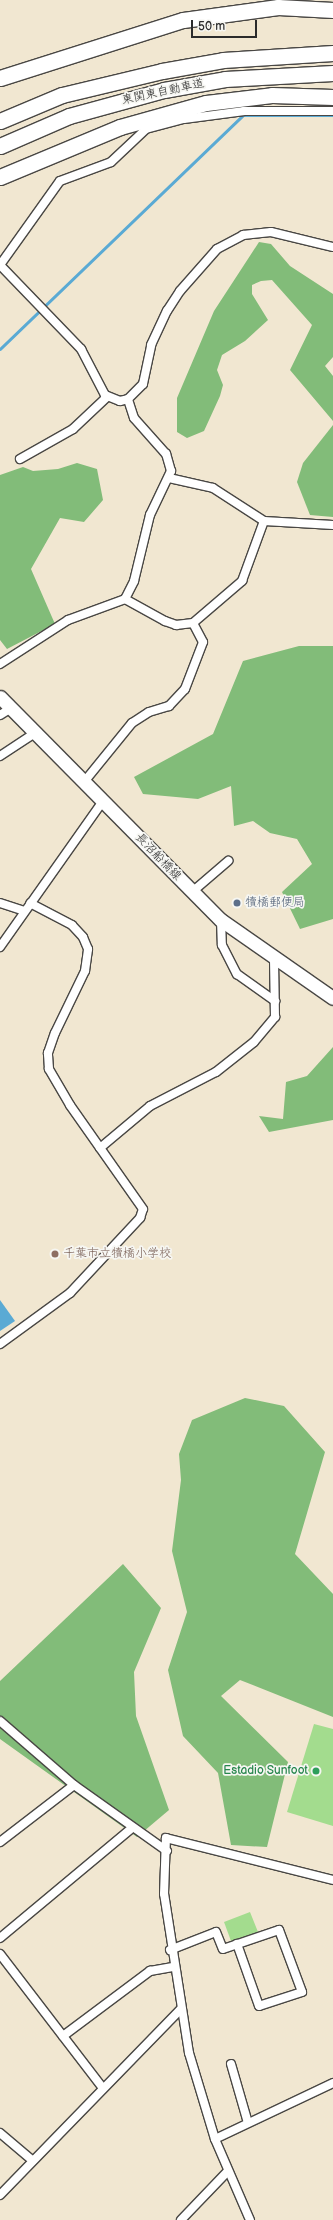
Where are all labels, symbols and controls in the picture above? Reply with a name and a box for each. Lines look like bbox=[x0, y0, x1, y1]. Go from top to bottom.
scale bar bbox=[193, 12, 259, 38]
text: 50 m bbox=[198, 19, 225, 34]
street label: 東関東自動車道 bbox=[120, 76, 206, 108]
street label: 長沼船橋線 bbox=[132, 830, 184, 884]
place label: 犢橋郵便局 bbox=[245, 896, 305, 910]
marker: 犢橋郵便局 bbox=[232, 898, 242, 908]
place label: 千葉市立犢橋小学校 bbox=[63, 1247, 171, 1261]
marker: 千葉市立犢橋小学校 bbox=[50, 1249, 60, 1259]
place label: Estadio Sunfoot bbox=[223, 1764, 308, 1778]
marker: Estadio Sunfoot bbox=[311, 1766, 321, 1776]

